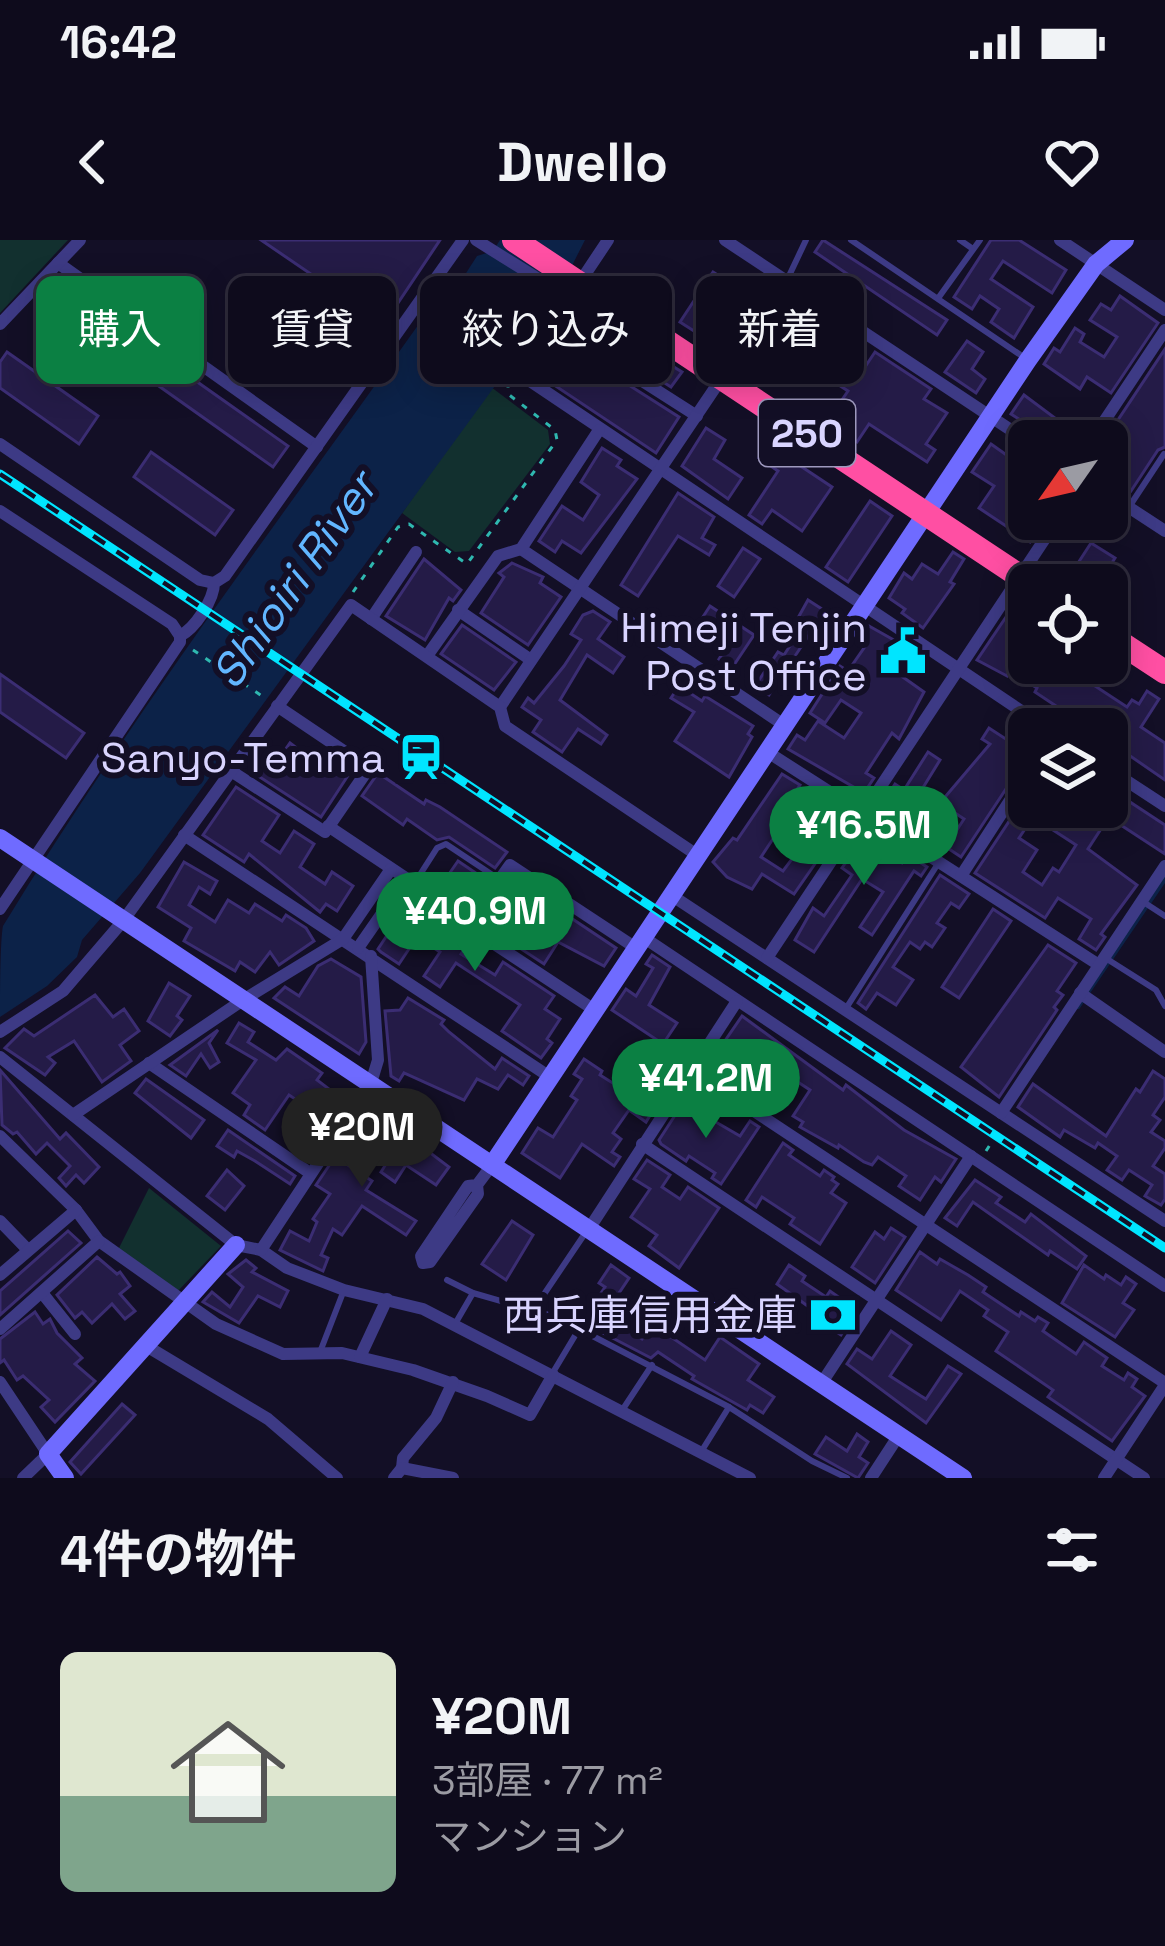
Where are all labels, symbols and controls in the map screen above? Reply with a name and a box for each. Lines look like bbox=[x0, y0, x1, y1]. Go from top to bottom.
text: 16:42 bbox=[60, 14, 177, 71]
text: Dwello bbox=[497, 128, 668, 197]
icon: back bbox=[60, 129, 126, 195]
icon: heart bbox=[1039, 129, 1105, 195]
chip: 購入 bbox=[36, 276, 204, 384]
chip: 賃貸 bbox=[228, 276, 396, 384]
chip: 絞り込み bbox=[420, 276, 672, 384]
chip: 新着 bbox=[696, 276, 864, 384]
road number: 250 bbox=[759, 400, 855, 466]
north arrow bbox=[1008, 420, 1128, 540]
map controls bbox=[1008, 420, 1128, 828]
water label: Shioiri River bbox=[199, 458, 392, 699]
button: locate bbox=[1008, 564, 1128, 684]
place label: Himeji Tenjin Post Office bbox=[620, 601, 867, 702]
public building icon: Himeji Tenjin Post Office bbox=[878, 626, 928, 676]
button: layers bbox=[1008, 708, 1128, 828]
place label: Sanyo-Temma bbox=[101, 731, 385, 784]
station icon: Sanyo-Temma bbox=[396, 732, 446, 782]
pin: ¥16.5M bbox=[766, 786, 962, 888]
text: ¥16.5M bbox=[796, 800, 932, 849]
pin: ¥40.9M bbox=[377, 872, 573, 974]
text: ¥40.9M bbox=[403, 886, 547, 935]
pin: ¥41.2M bbox=[608, 1039, 804, 1141]
text: ¥41.2M bbox=[639, 1053, 773, 1102]
pin: ¥20M bbox=[291, 1088, 433, 1190]
text: ¥20M bbox=[308, 1102, 416, 1151]
place label: 西兵庫信用金庫 bbox=[503, 1289, 797, 1342]
bank icon: 西兵庫信用金庫 bbox=[808, 1290, 858, 1340]
icon: filters bbox=[1039, 1517, 1105, 1583]
text: 4件の物件 bbox=[60, 1522, 296, 1587]
text: ¥20M bbox=[432, 1684, 572, 1749]
icon: home bbox=[156, 1700, 300, 1844]
text: 3部屋 · 77 m² bbox=[432, 1756, 663, 1805]
text: マンション bbox=[432, 1812, 627, 1861]

